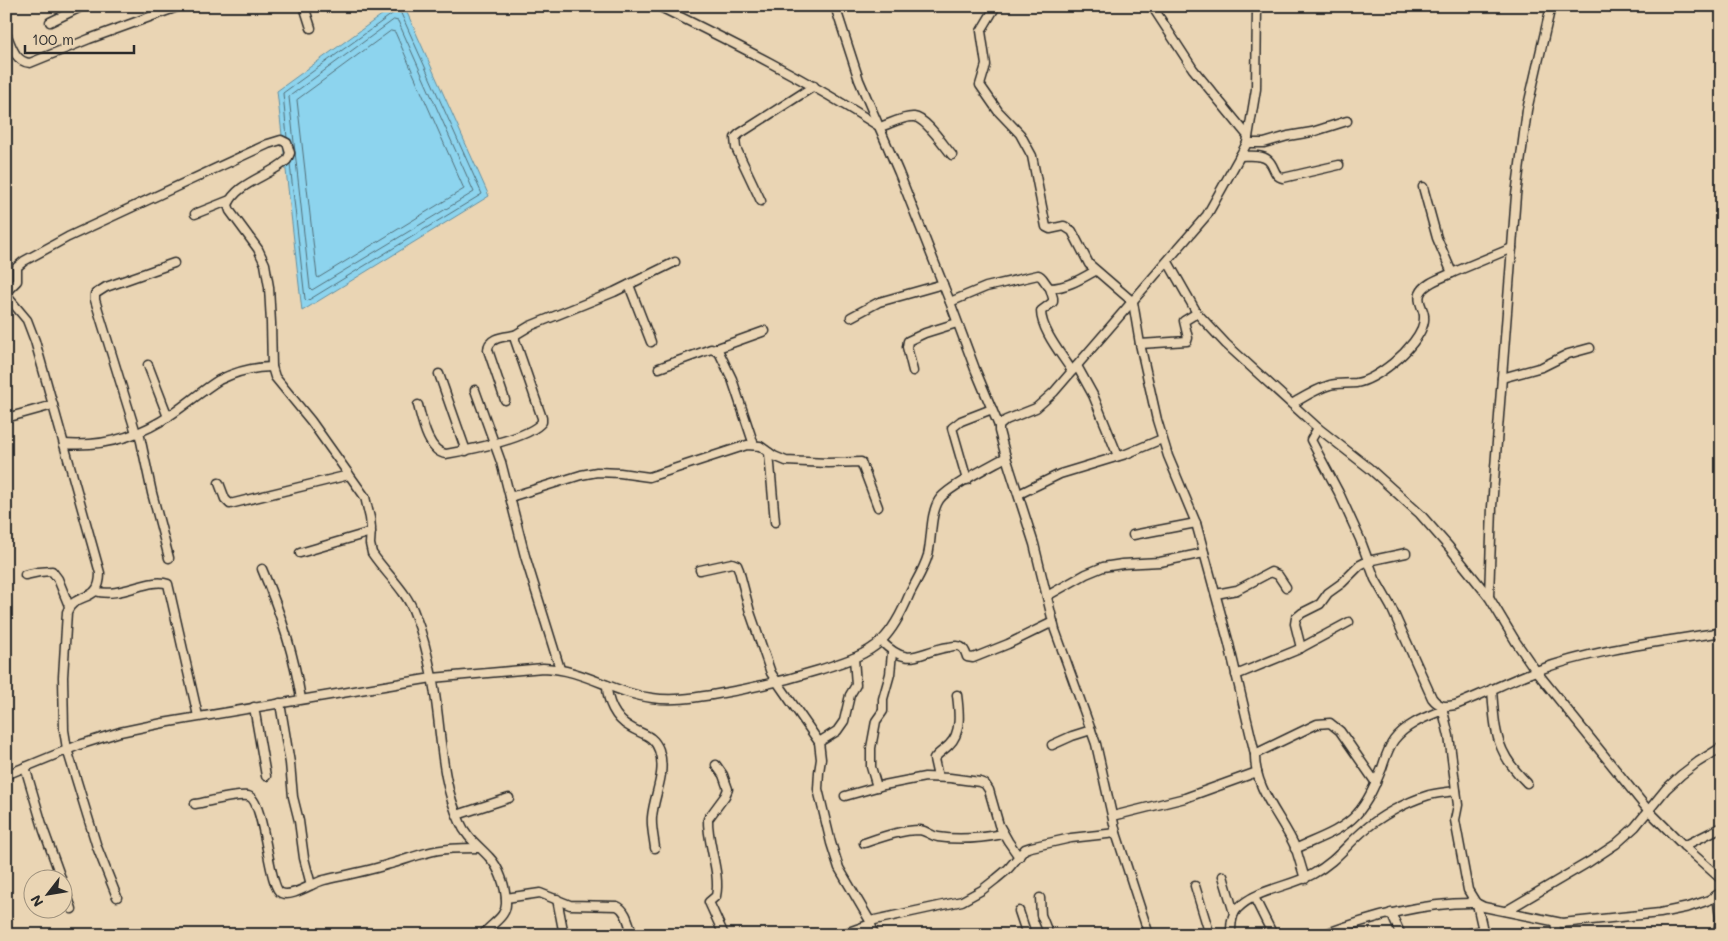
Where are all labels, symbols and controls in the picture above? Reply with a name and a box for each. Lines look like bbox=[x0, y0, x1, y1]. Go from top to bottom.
scale bar bbox=[25, 22, 134, 54]
text: 100 m bbox=[32, 29, 74, 49]
north arrow bbox=[22, 868, 72, 918]
text: N bbox=[26, 891, 47, 910]

